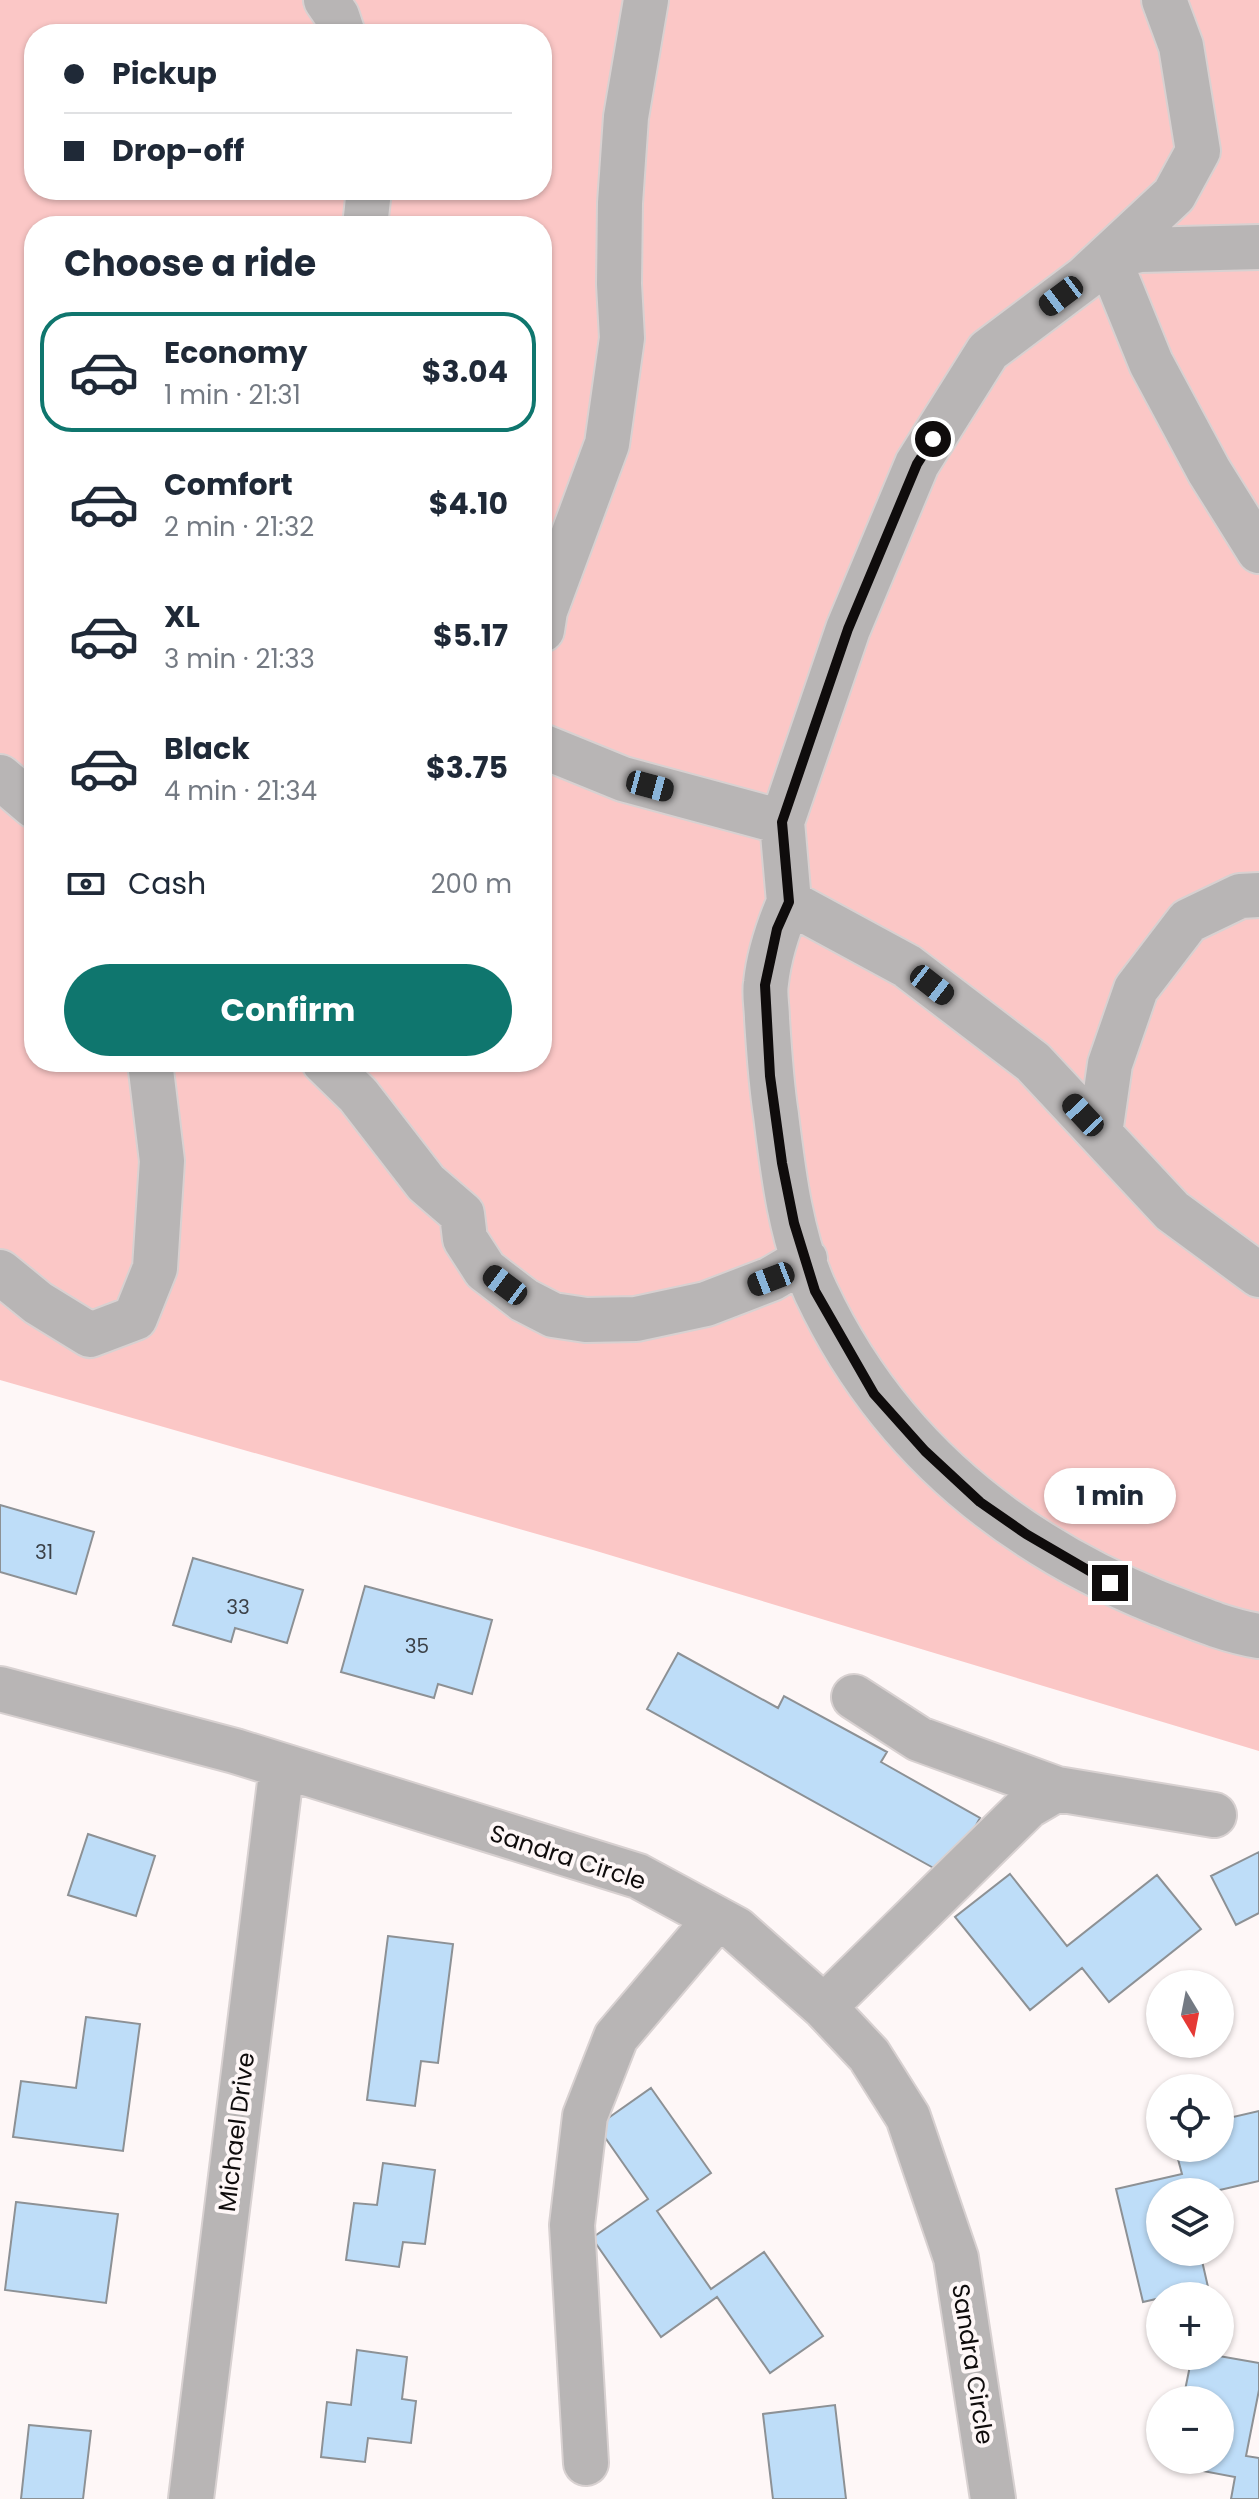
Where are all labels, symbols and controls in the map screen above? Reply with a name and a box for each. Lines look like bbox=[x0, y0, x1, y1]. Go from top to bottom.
text: Pickup bbox=[112, 52, 217, 95]
text: Drop-off bbox=[112, 129, 244, 172]
text: Choose a ride bbox=[64, 238, 316, 289]
car bbox=[1035, 272, 1087, 320]
text: Economy bbox=[164, 331, 308, 374]
icon: car bbox=[68, 336, 140, 408]
text: $3.04 bbox=[422, 350, 508, 393]
text: 1 min · 21:31 bbox=[164, 377, 301, 413]
route start bbox=[915, 421, 951, 457]
text: Comfort bbox=[164, 463, 293, 506]
icon: car bbox=[68, 468, 140, 540]
text: $4.10 bbox=[429, 482, 508, 525]
text: 2 min · 21:32 bbox=[164, 509, 314, 545]
text: XL bbox=[164, 595, 200, 638]
icon: car bbox=[68, 600, 140, 672]
text: $5.17 bbox=[433, 614, 508, 657]
text: 3 min · 21:33 bbox=[164, 641, 315, 677]
text: Black bbox=[164, 727, 250, 770]
icon: car bbox=[68, 732, 140, 804]
text: $3.75 bbox=[426, 746, 508, 789]
car bbox=[624, 768, 676, 804]
text: 4 min · 21:34 bbox=[164, 773, 317, 809]
icon: cash bbox=[64, 862, 108, 906]
text: Cash bbox=[128, 862, 206, 905]
text: 200 m bbox=[431, 866, 512, 902]
car bbox=[906, 961, 958, 1009]
button: Confirm bbox=[64, 964, 512, 1056]
car bbox=[1058, 1089, 1108, 1141]
car bbox=[744, 1259, 798, 1299]
car bbox=[479, 1261, 531, 1309]
callout: 1 min bbox=[1044, 1467, 1176, 1523]
text: 1 min bbox=[1076, 1478, 1144, 1514]
house number: 31 bbox=[35, 1538, 53, 1566]
route end bbox=[1092, 1565, 1128, 1601]
house number: 33 bbox=[226, 1593, 250, 1621]
house number: 35 bbox=[405, 1632, 429, 1660]
street label: Sandra Circle bbox=[486, 1816, 650, 1898]
north arrow bbox=[1146, 1970, 1234, 2058]
map controls bbox=[1146, 1970, 1234, 2474]
street label: Michael Drive bbox=[210, 2051, 262, 2213]
button: locate bbox=[1146, 2074, 1234, 2162]
button: layers bbox=[1146, 2178, 1234, 2266]
street label: Sandra Circle bbox=[944, 2281, 1002, 2447]
button: + bbox=[1146, 2282, 1234, 2370]
button: − bbox=[1146, 2386, 1234, 2474]

